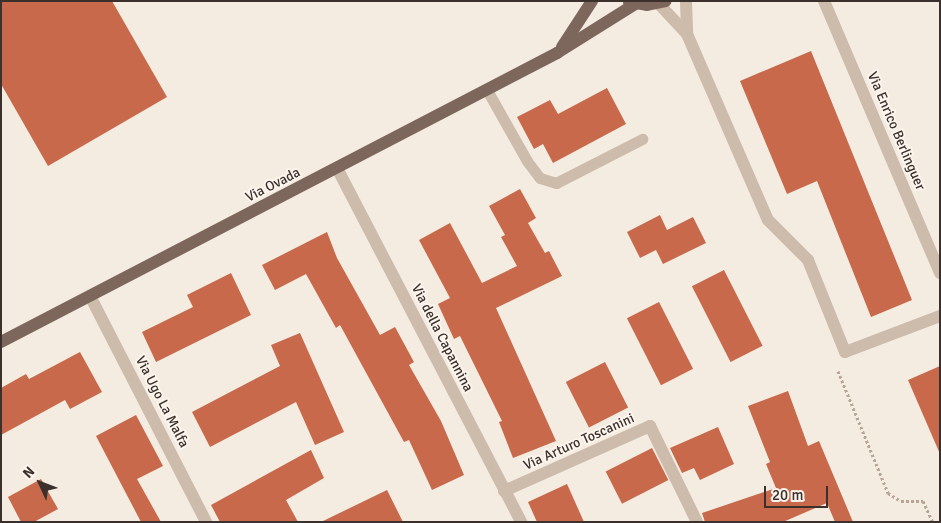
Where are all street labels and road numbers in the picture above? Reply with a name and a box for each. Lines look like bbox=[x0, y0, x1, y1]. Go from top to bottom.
street label: Via Enrico Berlinguer bbox=[863, 69, 929, 193]
street label: Via Ovada bbox=[243, 164, 303, 206]
street label: Via della Capannina bbox=[408, 281, 476, 395]
street label: Via Ugo La Malfa bbox=[132, 353, 192, 451]
street label: Via Arturo Toscanini bbox=[521, 410, 637, 474]

